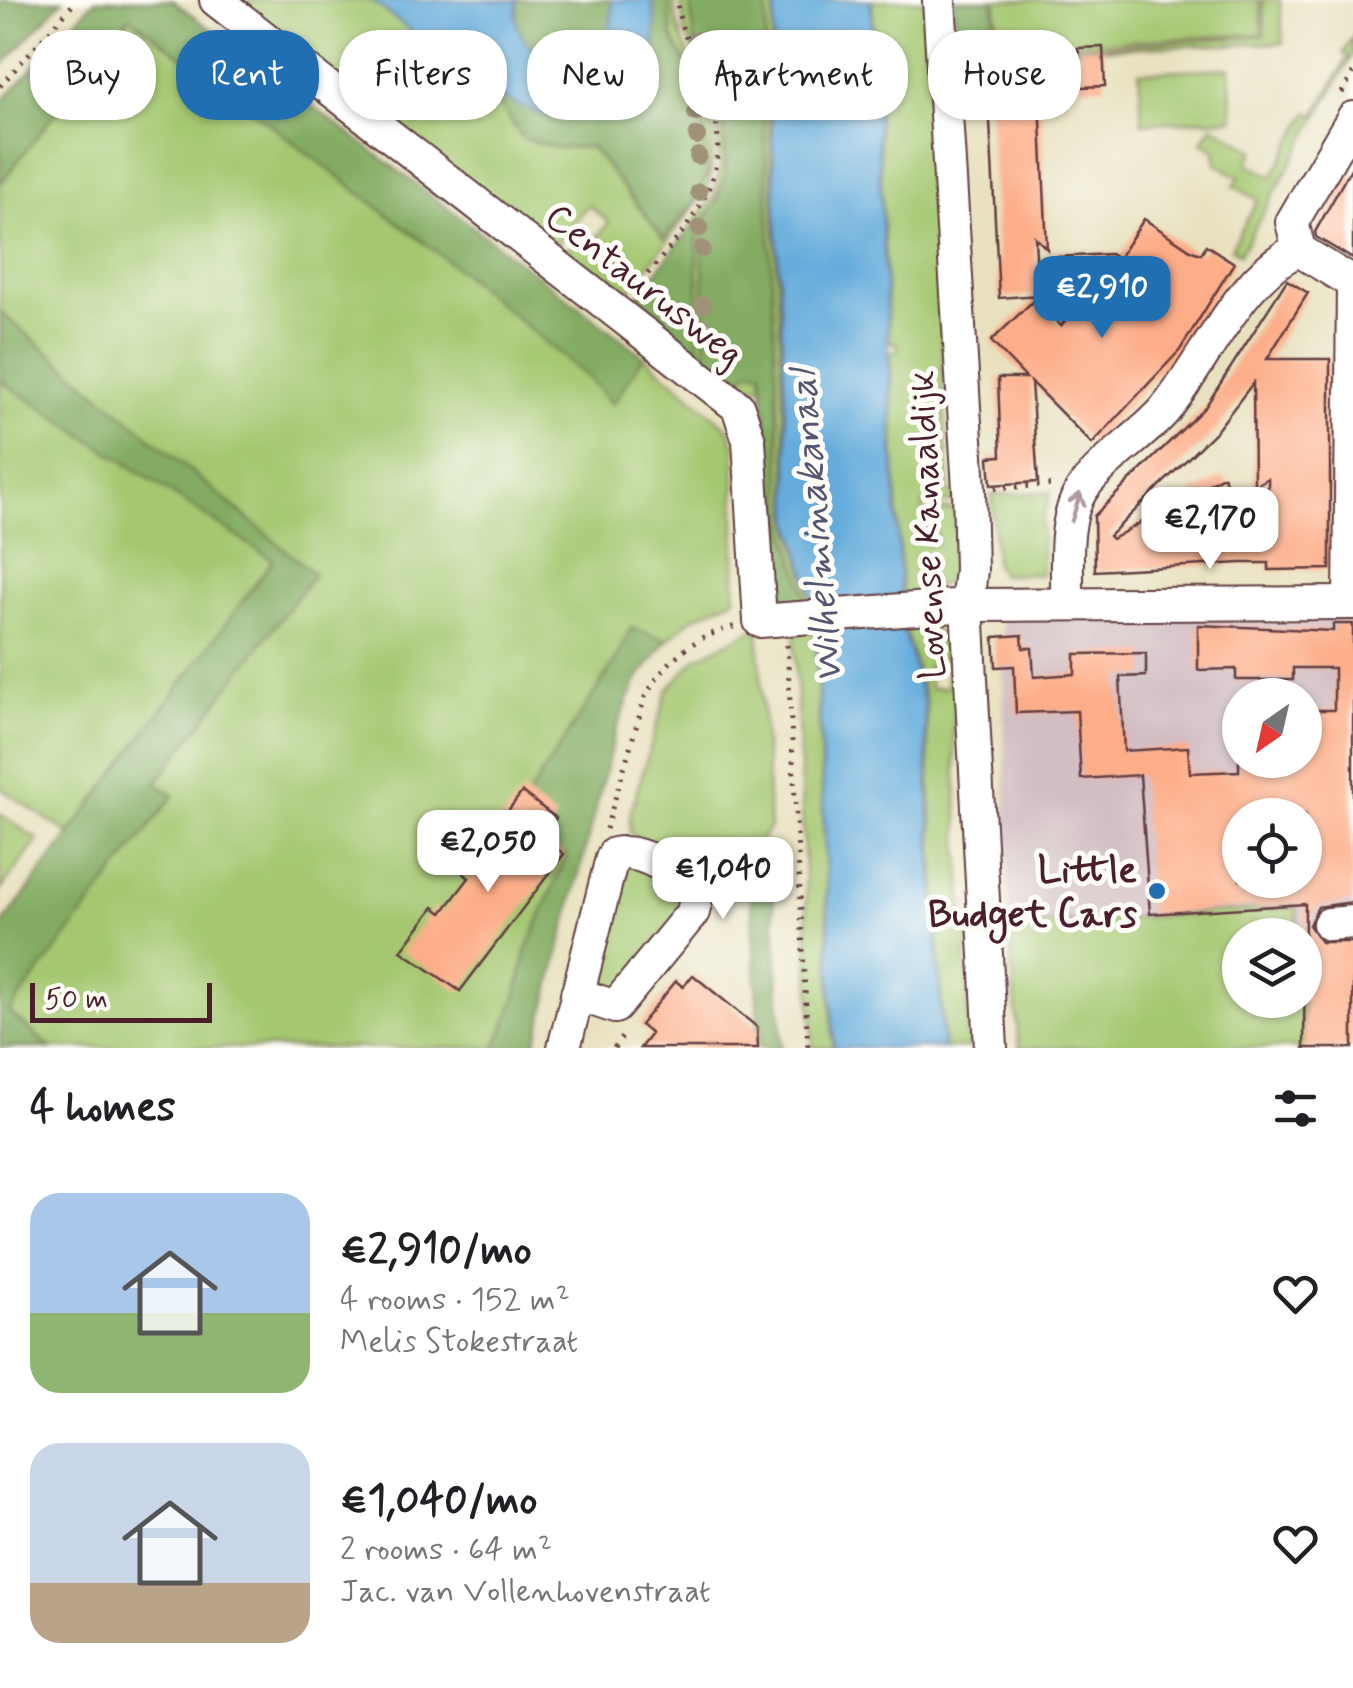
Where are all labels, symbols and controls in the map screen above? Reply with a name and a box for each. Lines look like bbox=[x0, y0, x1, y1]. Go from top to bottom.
chip: Buy bbox=[30, 30, 156, 120]
chip: Rent bbox=[176, 30, 319, 120]
chip: Filters bbox=[339, 30, 507, 120]
chip: New bbox=[527, 30, 659, 120]
chip: Apartment bbox=[679, 30, 908, 120]
chip: House bbox=[928, 30, 1081, 120]
street label: Centaurusweg bbox=[534, 193, 753, 379]
pin: €2,910 bbox=[1021, 256, 1183, 341]
text: €2,910 bbox=[1055, 267, 1149, 309]
water label: Wilhelminakanaal bbox=[777, 363, 857, 685]
street label: Lovense Kanaaldijk bbox=[899, 369, 958, 680]
pin: €2,170 bbox=[1129, 487, 1291, 572]
one-way arrow bbox=[1068, 492, 1086, 523]
text: €2,170 bbox=[1163, 498, 1257, 540]
north arrow bbox=[1222, 678, 1322, 778]
map controls bbox=[1222, 678, 1322, 1018]
button: locate bbox=[1222, 798, 1322, 898]
pin: €2,050 bbox=[407, 810, 569, 895]
text: €2,050 bbox=[439, 821, 537, 863]
pin: €1,040 bbox=[642, 837, 804, 922]
place label: Little Budget Cars bbox=[928, 847, 1137, 944]
text: €1,040 bbox=[674, 848, 772, 890]
marker: Little Budget Cars bbox=[1146, 880, 1168, 902]
button: layers bbox=[1222, 918, 1322, 1018]
scale bar bbox=[30, 978, 212, 1023]
text: 50 m bbox=[45, 982, 108, 1019]
text: 4 homes bbox=[30, 1081, 176, 1136]
icon: filters bbox=[1268, 1081, 1323, 1136]
text: €2,910/mo bbox=[340, 1224, 532, 1279]
icon: home bbox=[110, 1233, 230, 1353]
icon: heart bbox=[1268, 1266, 1323, 1321]
text: 4 rooms · 152 m² bbox=[340, 1279, 570, 1321]
text: Melis Stokestraat bbox=[340, 1321, 578, 1363]
text: €1,040/mo bbox=[340, 1474, 537, 1529]
icon: home bbox=[110, 1483, 230, 1603]
icon: heart bbox=[1268, 1516, 1323, 1571]
text: 2 rooms · 64 m² bbox=[340, 1529, 552, 1571]
text: Jac. van Vollenhovenstraat bbox=[340, 1571, 711, 1613]

